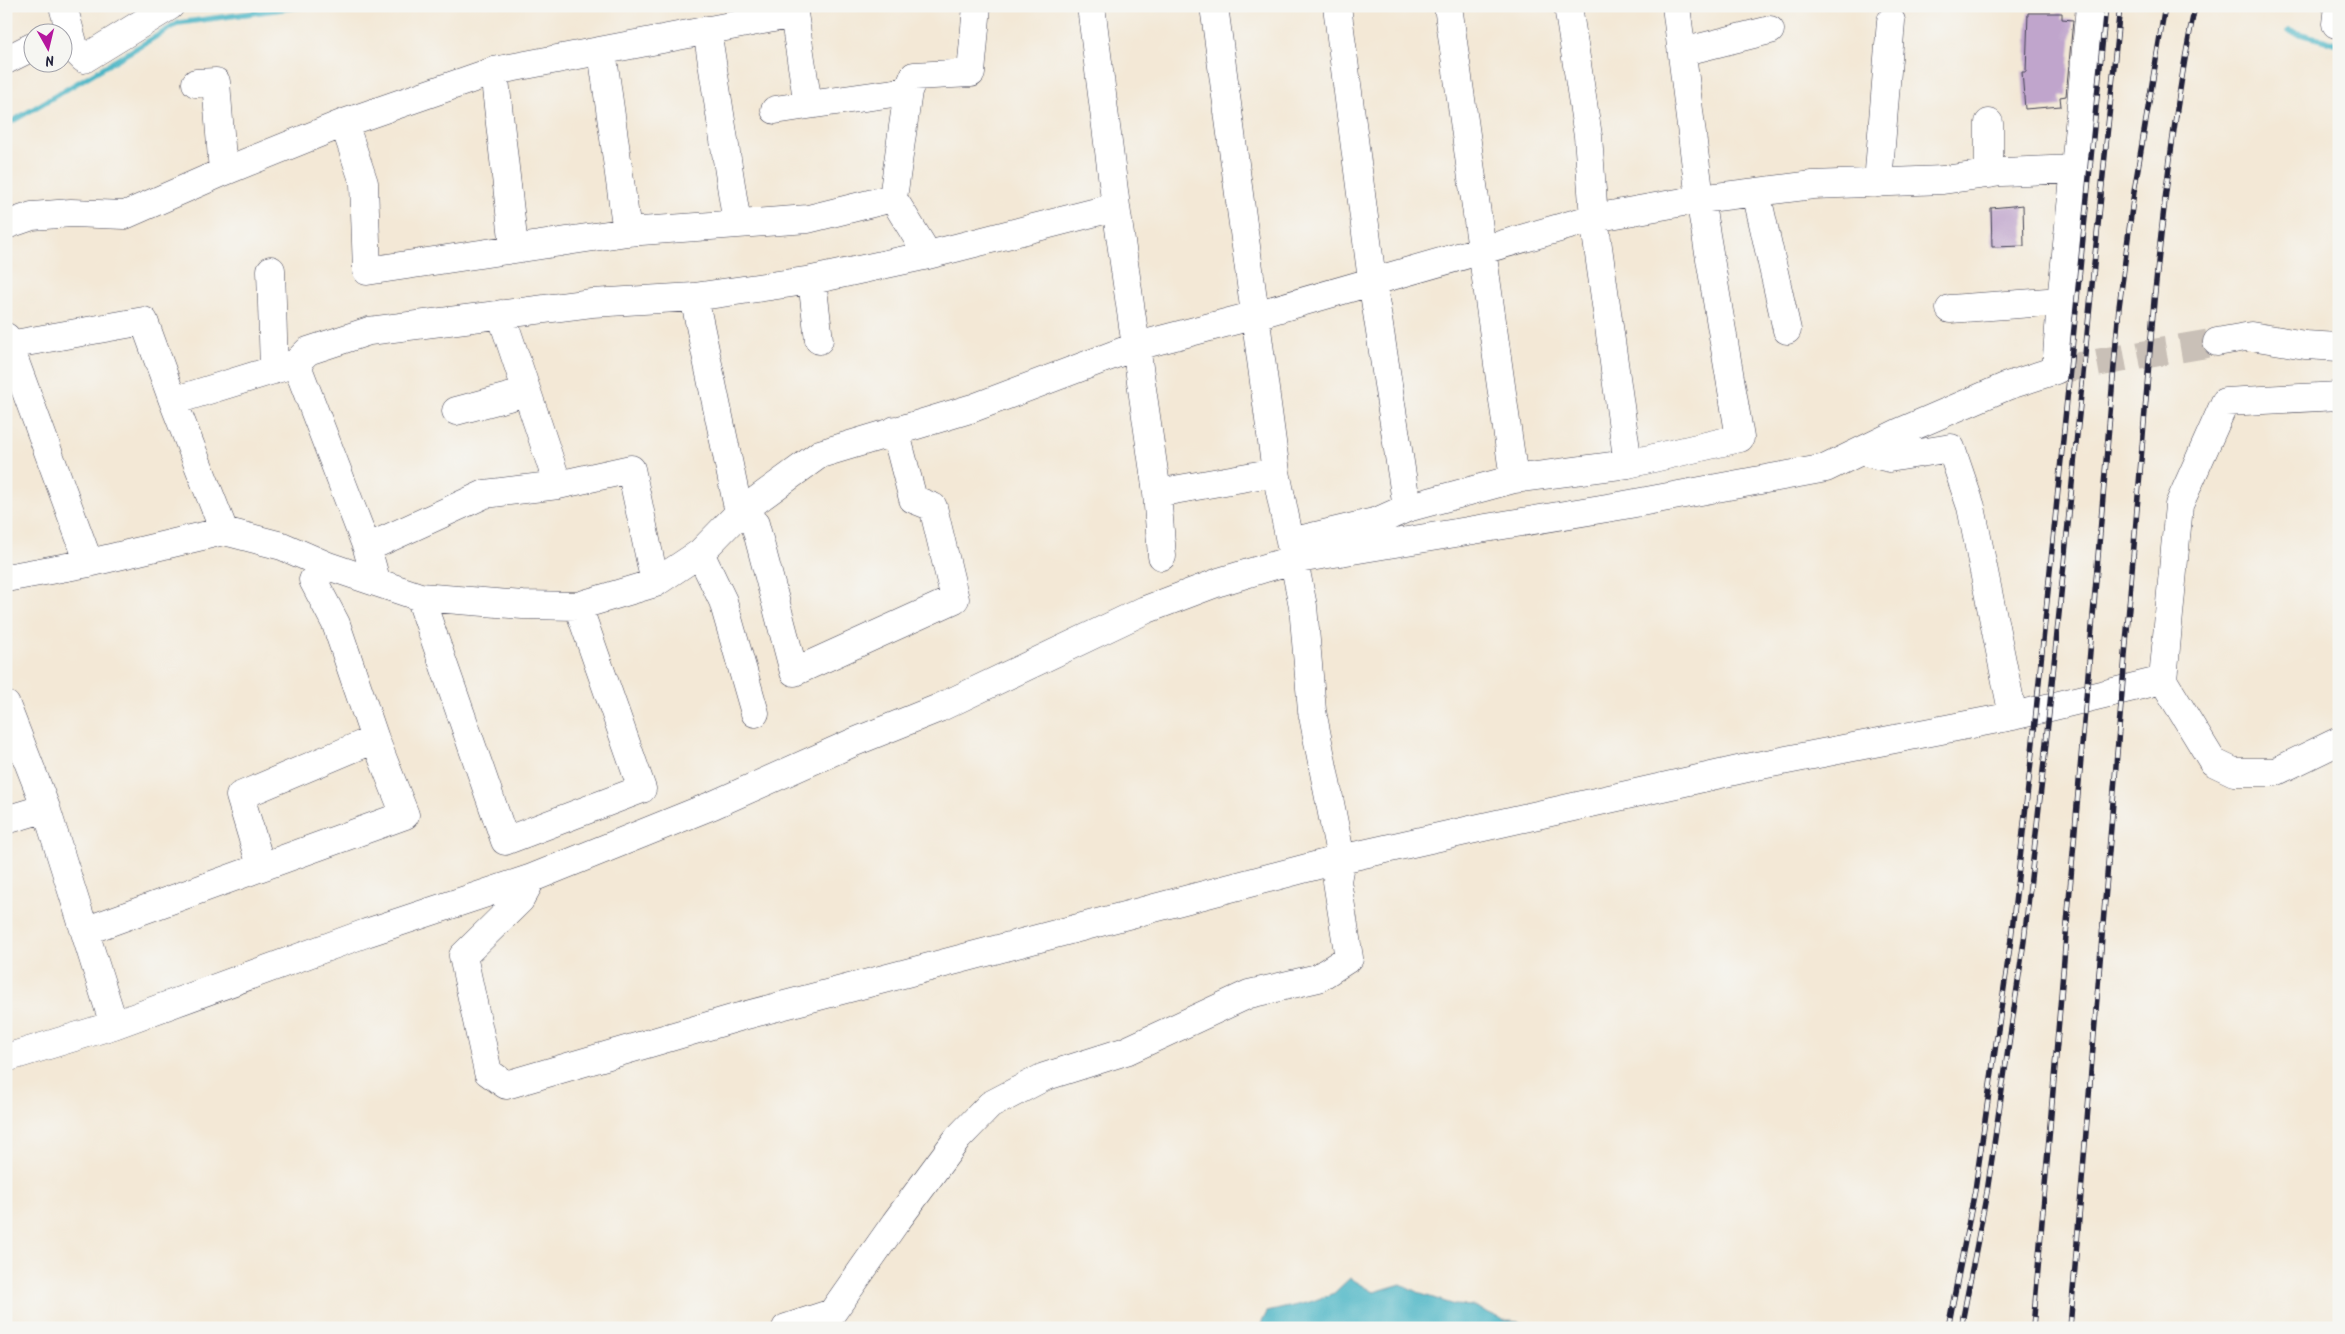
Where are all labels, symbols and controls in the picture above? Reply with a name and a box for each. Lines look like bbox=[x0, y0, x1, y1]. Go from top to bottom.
north arrow bbox=[22, 22, 72, 72]
text: N bbox=[44, 48, 56, 71]

